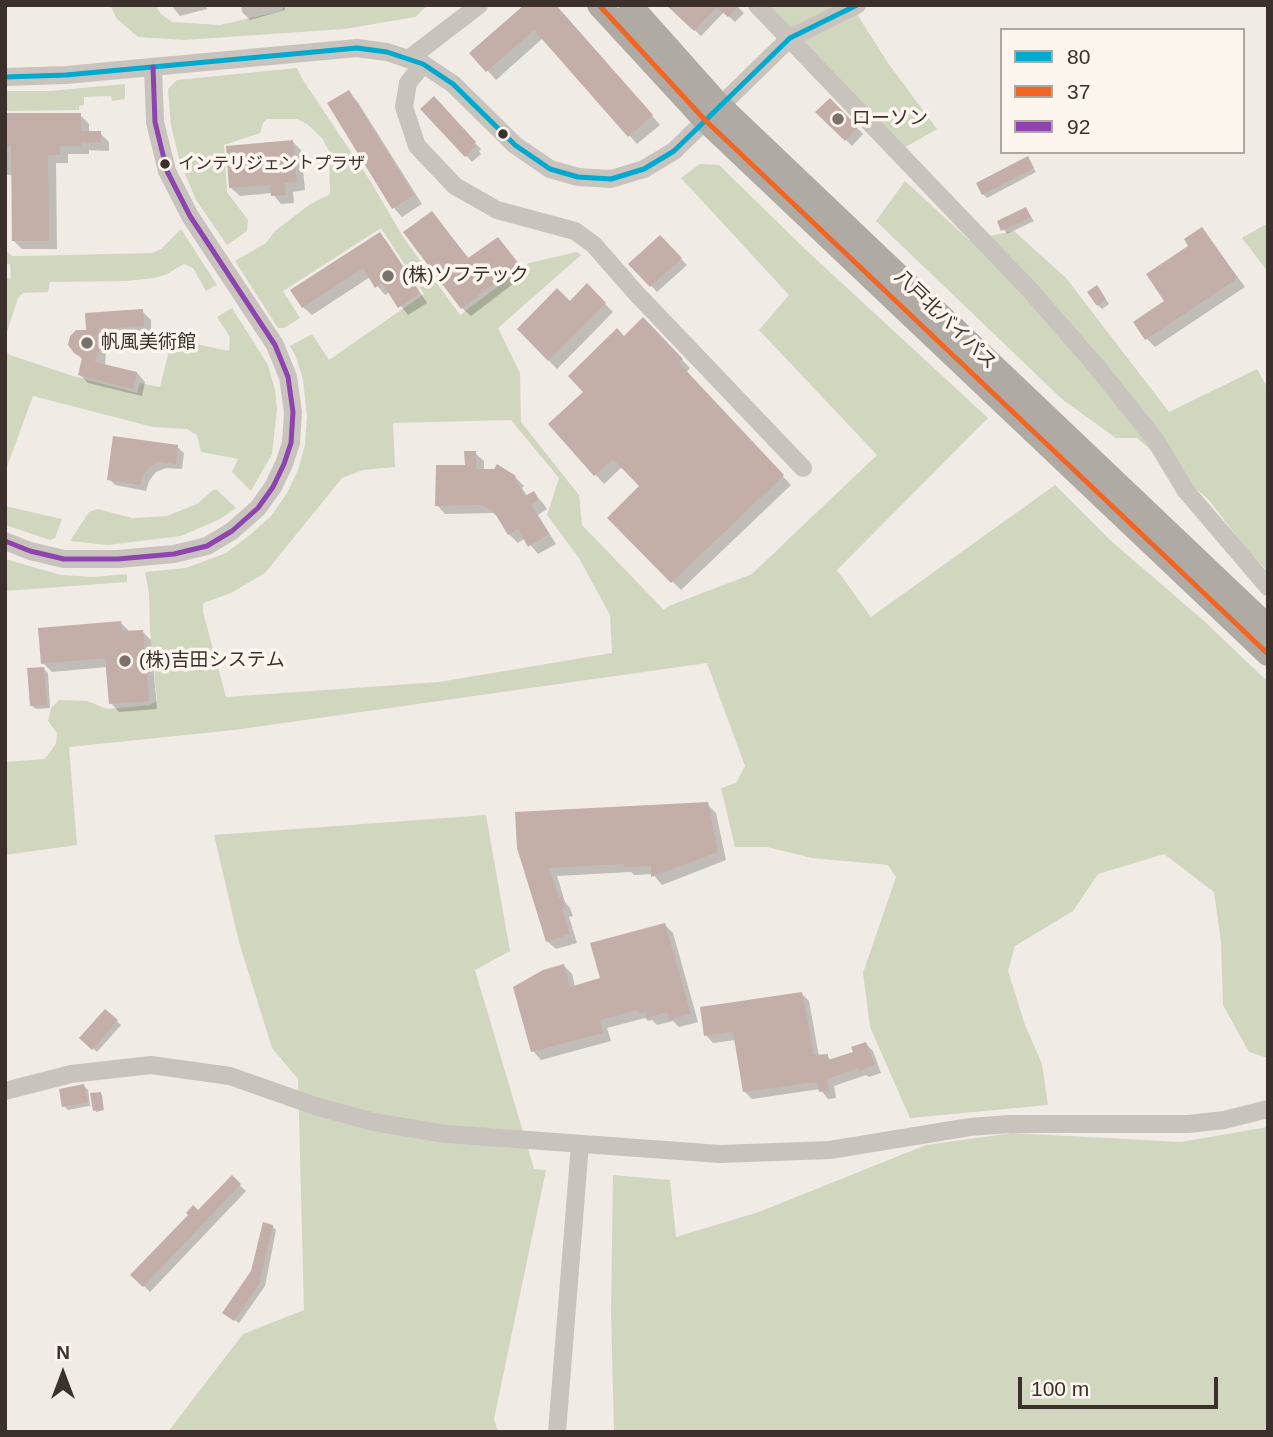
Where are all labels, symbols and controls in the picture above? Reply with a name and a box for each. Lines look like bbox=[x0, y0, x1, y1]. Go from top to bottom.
legend bbox=[1000, 28, 1245, 154]
text: 80 bbox=[1067, 45, 1090, 68]
text: 37 bbox=[1067, 80, 1090, 103]
place label: ローソン bbox=[852, 108, 928, 130]
marker: ローソン bbox=[830, 111, 846, 127]
text: 92 bbox=[1067, 115, 1090, 138]
unlabelled marker bbox=[496, 127, 510, 141]
place label: インテリジェントプラザ bbox=[178, 154, 365, 174]
marker: インテリジェントプラザ bbox=[158, 157, 172, 171]
place label: (株)ソフテック bbox=[402, 265, 529, 287]
street label: 八戸北バイパス bbox=[889, 266, 1001, 374]
marker: (株)ソフテック bbox=[380, 268, 396, 284]
place label: 帆風美術館 bbox=[101, 332, 196, 354]
marker: 帆風美術館 bbox=[79, 335, 95, 351]
place label: (株)吉田システム bbox=[139, 650, 285, 672]
marker: (株)吉田システム bbox=[117, 653, 133, 669]
north arrow bbox=[28, 1339, 98, 1409]
text: N bbox=[56, 1342, 70, 1363]
scale bar bbox=[1021, 1364, 1220, 1408]
text: 100 m bbox=[1031, 1377, 1089, 1400]

